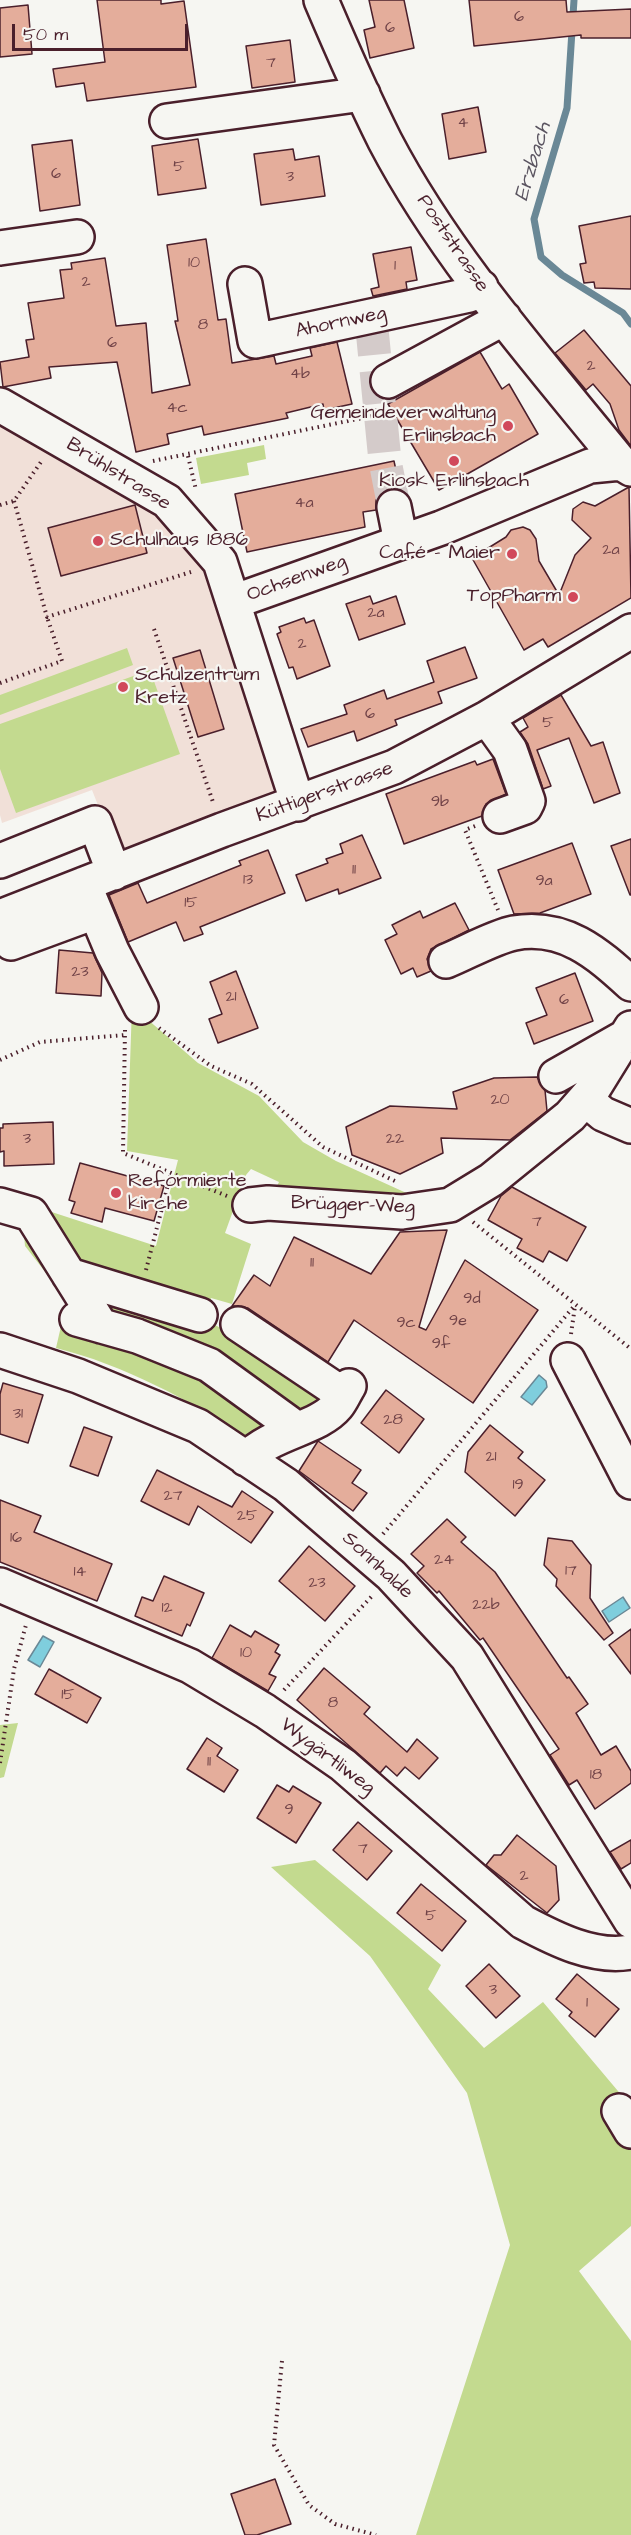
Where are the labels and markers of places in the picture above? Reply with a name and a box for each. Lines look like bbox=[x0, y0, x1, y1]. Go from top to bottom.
place label: Gemeindeverwaltung Erlinsbach bbox=[311, 402, 496, 449]
marker: Gemeindeverwaltung Erlinsbach bbox=[501, 419, 515, 433]
marker: Kiosk Erlinsbach bbox=[447, 454, 461, 468]
place label: Kiosk Erlinsbach bbox=[379, 470, 529, 494]
place label: Schulhaus 1886 bbox=[110, 529, 248, 553]
marker: Schulhaus 1886 bbox=[91, 534, 105, 548]
place label: Café - Maier bbox=[379, 542, 500, 566]
marker: Café - Maier bbox=[505, 547, 519, 561]
place label: TopPharm bbox=[467, 585, 561, 609]
marker: TopPharm bbox=[566, 590, 580, 604]
place label: Schulzentrum Kretz bbox=[135, 664, 259, 711]
marker: Schulzentrum Kretz bbox=[116, 680, 130, 694]
place label: Reformierte kirche bbox=[128, 1170, 247, 1217]
marker: Reformierte kirche bbox=[109, 1186, 123, 1200]

